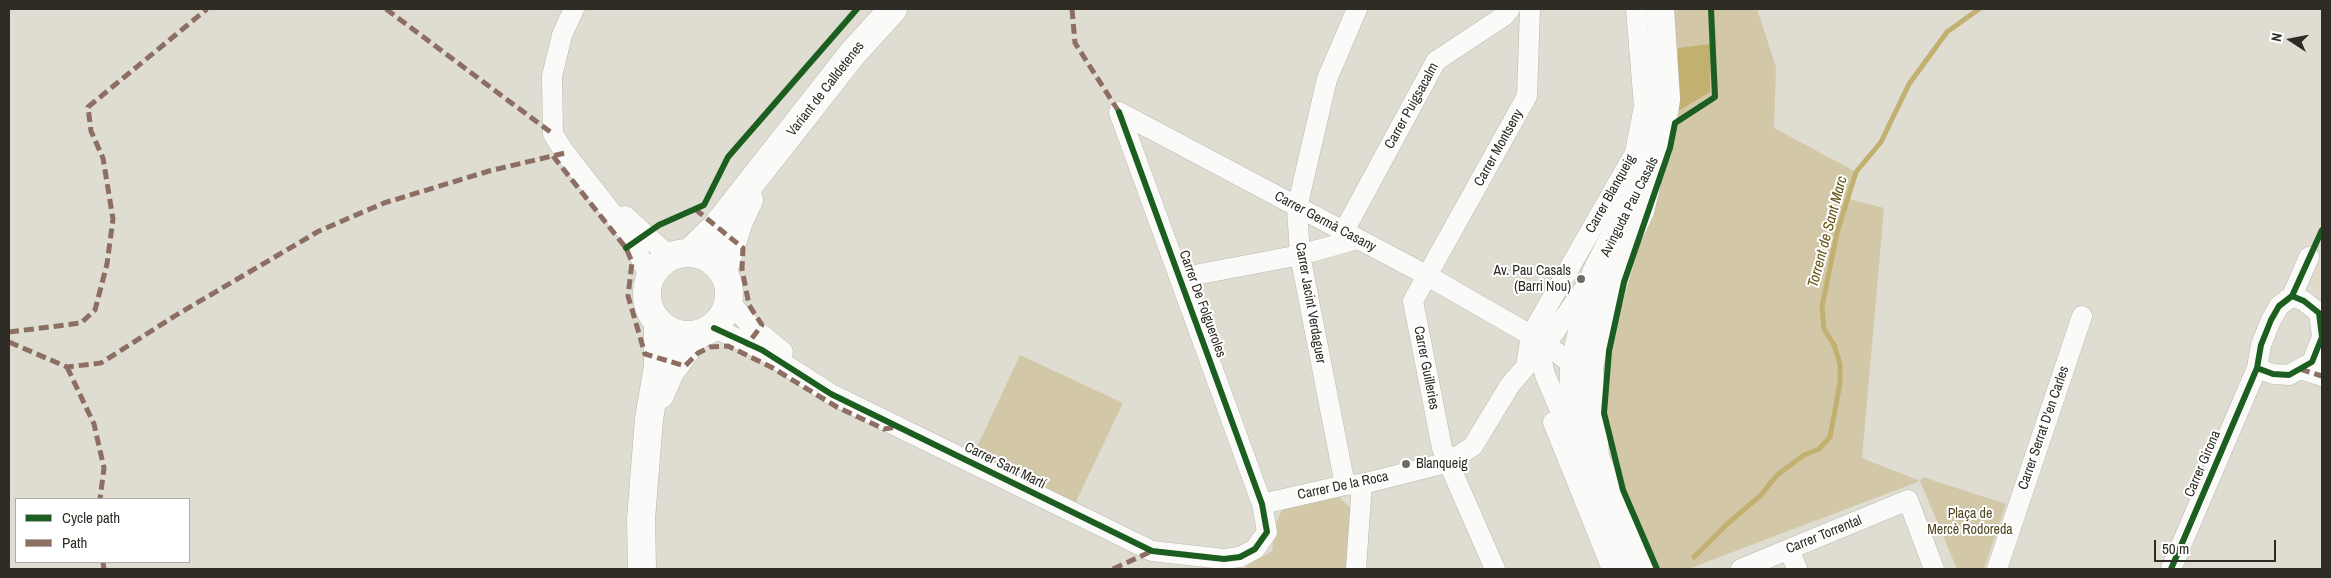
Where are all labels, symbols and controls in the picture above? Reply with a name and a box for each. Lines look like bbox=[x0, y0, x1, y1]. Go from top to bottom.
north arrow bbox=[2266, 15, 2316, 65]
text: N bbox=[2267, 31, 2286, 43]
street label: Variant de Calldetenes bbox=[784, 38, 868, 140]
street label: Carrer Puigsacalm bbox=[1381, 60, 1443, 152]
street label: Carrer Montseny bbox=[1471, 107, 1527, 189]
street label: Carrer Blanqueig bbox=[1582, 152, 1640, 236]
street label: Avinguda Pau Casals bbox=[1597, 154, 1663, 260]
water label: Torrent de Sant Marc bbox=[1804, 174, 1852, 290]
street label: Carrer Germà Casany bbox=[1271, 188, 1379, 256]
street label: Carrer Jacint Verdaguer bbox=[1291, 241, 1329, 365]
street label: Carrer De Folgueroles bbox=[1175, 248, 1229, 360]
place label: Av. Pau Casals (Barri Nou) bbox=[1494, 263, 1571, 296]
marker: Av. Pau Casals (Barri Nou) bbox=[1575, 273, 1587, 285]
street label: Carrer Guilleries bbox=[1410, 325, 1442, 411]
street label: Carrer Serrat D'en Carles bbox=[2015, 364, 2073, 492]
street label: Carrer Girona bbox=[2181, 428, 2225, 500]
street label: Carrer Sant Martí bbox=[961, 439, 1049, 493]
place label: Blanqueig bbox=[1416, 456, 1468, 472]
marker: Blanqueig bbox=[1400, 458, 1412, 470]
street label: Carrer De la Roca bbox=[1296, 468, 1390, 504]
legend bbox=[15, 498, 190, 563]
park label: Plaça de Mercè Rodoreda bbox=[1927, 506, 2013, 538]
text: Cycle path bbox=[62, 507, 120, 528]
street label: Carrer Torrental bbox=[1784, 512, 1864, 558]
scale bar bbox=[2156, 530, 2278, 562]
text: Path bbox=[62, 532, 87, 553]
text: 50 m bbox=[2162, 538, 2189, 559]

